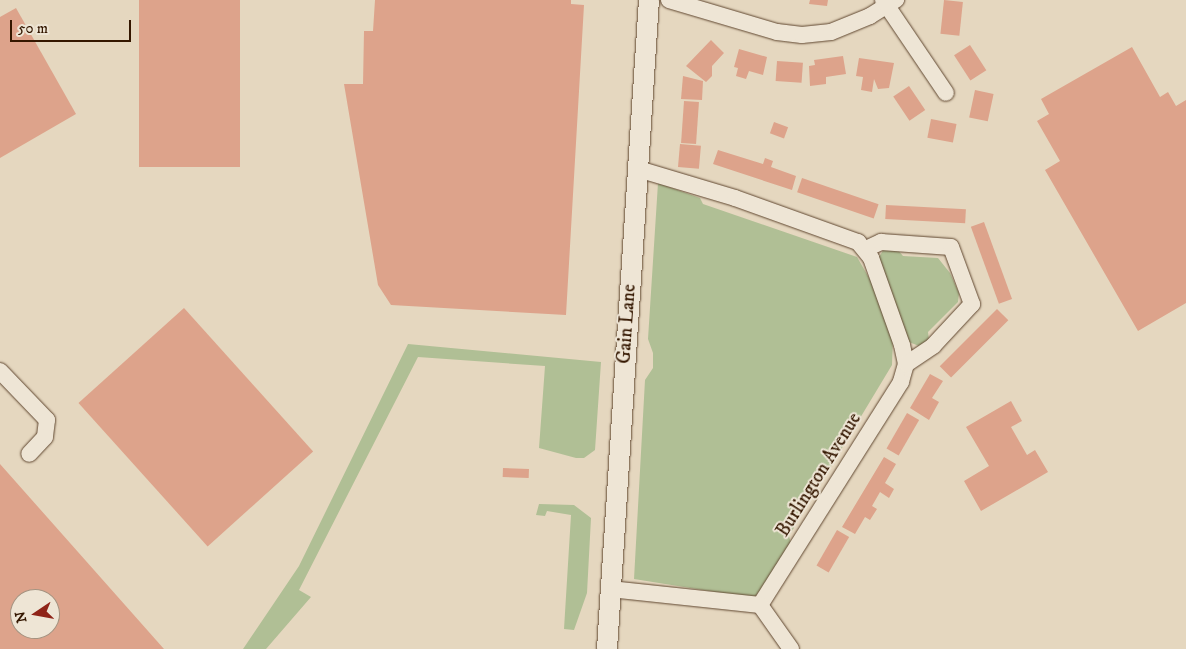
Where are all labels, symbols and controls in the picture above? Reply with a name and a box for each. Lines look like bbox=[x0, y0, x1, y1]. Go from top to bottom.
scale bar bbox=[12, 10, 134, 42]
text: 50 m bbox=[18, 19, 48, 38]
street label: Gain Lane bbox=[613, 283, 641, 365]
street label: Burlington Avenue bbox=[772, 409, 866, 541]
north arrow bbox=[10, 589, 60, 639]
text: N bbox=[11, 609, 31, 624]

